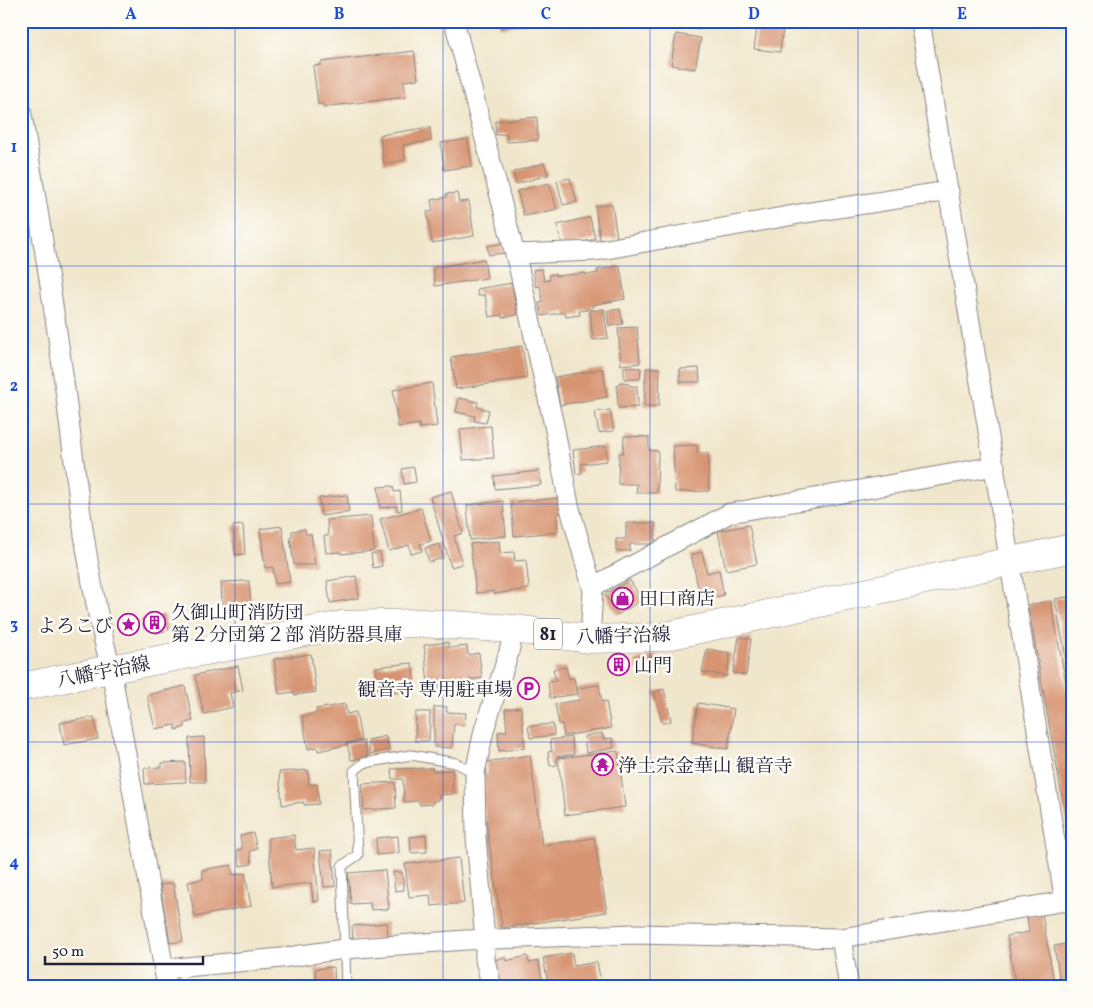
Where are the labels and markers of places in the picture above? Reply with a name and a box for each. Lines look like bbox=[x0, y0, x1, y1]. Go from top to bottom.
shop icon: 田口商店 bbox=[611, 586, 635, 610]
place label: 田口商店 bbox=[639, 587, 715, 613]
place label: 久御山町消防団 第２分団第２部 消防器具庫 bbox=[171, 601, 403, 649]
building icon: 久御山町消防団 第２分団第２部 消防器具庫 bbox=[143, 611, 167, 635]
place icon: よろこび bbox=[117, 613, 141, 637]
place label: よろこび bbox=[37, 614, 113, 640]
building icon: 山門 bbox=[606, 653, 630, 677]
place label: 山門 bbox=[634, 654, 672, 680]
parking icon: 観音寺 専用駐車場 bbox=[517, 677, 541, 701]
place label: 観音寺 専用駐車場 bbox=[357, 678, 513, 704]
temple icon: 浄土宗金華山 観音寺 bbox=[590, 753, 614, 777]
place label: 浄土宗金華山 観音寺 bbox=[618, 754, 793, 780]

